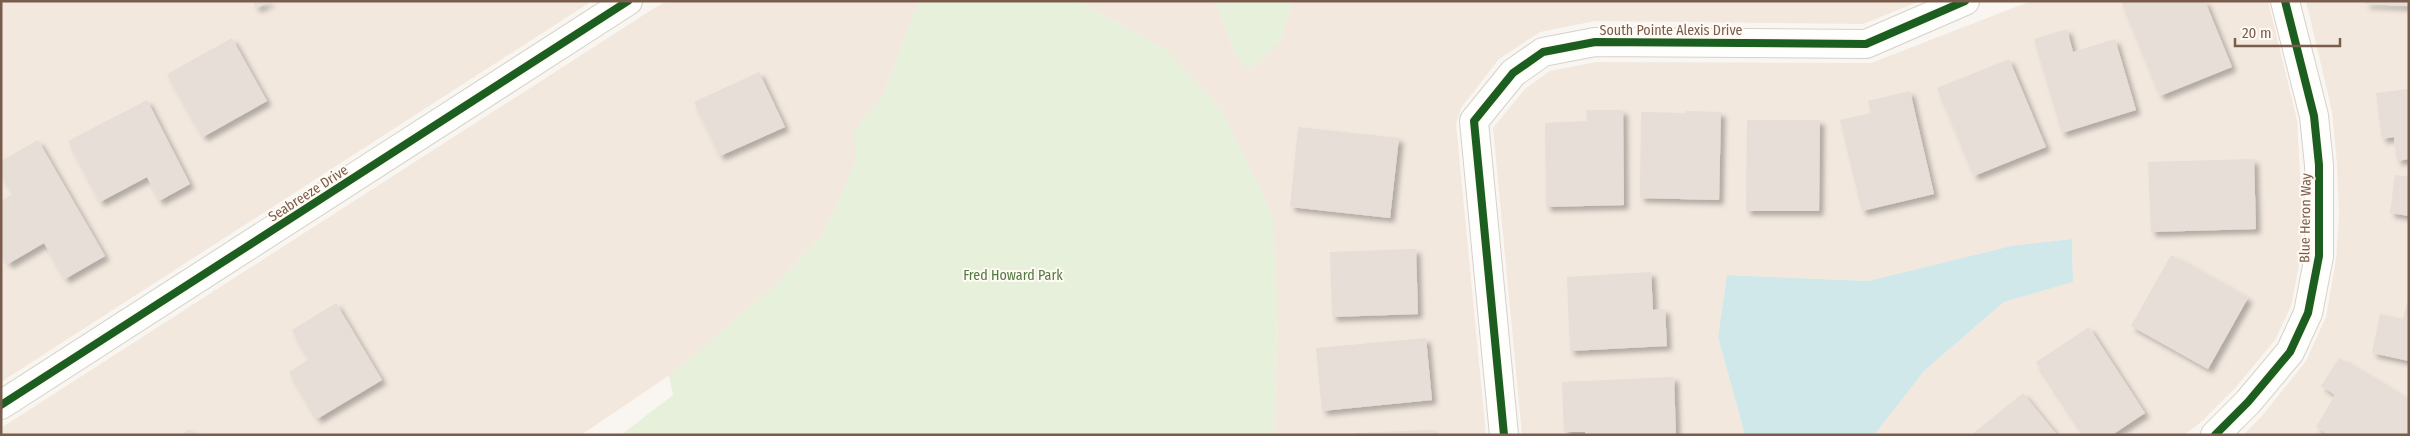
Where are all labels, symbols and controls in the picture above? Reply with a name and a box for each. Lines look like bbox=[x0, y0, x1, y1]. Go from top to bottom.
scale bar bbox=[2235, 15, 2340, 47]
street label: South Pointe Alexis Drive bbox=[1600, 22, 1743, 39]
text: 20 m bbox=[2242, 24, 2272, 42]
street label: Seabreeze Drive bbox=[265, 161, 351, 225]
street label: Blue Heron Way bbox=[2296, 172, 2315, 263]
park label: Fred Howard Park bbox=[963, 267, 1063, 284]

